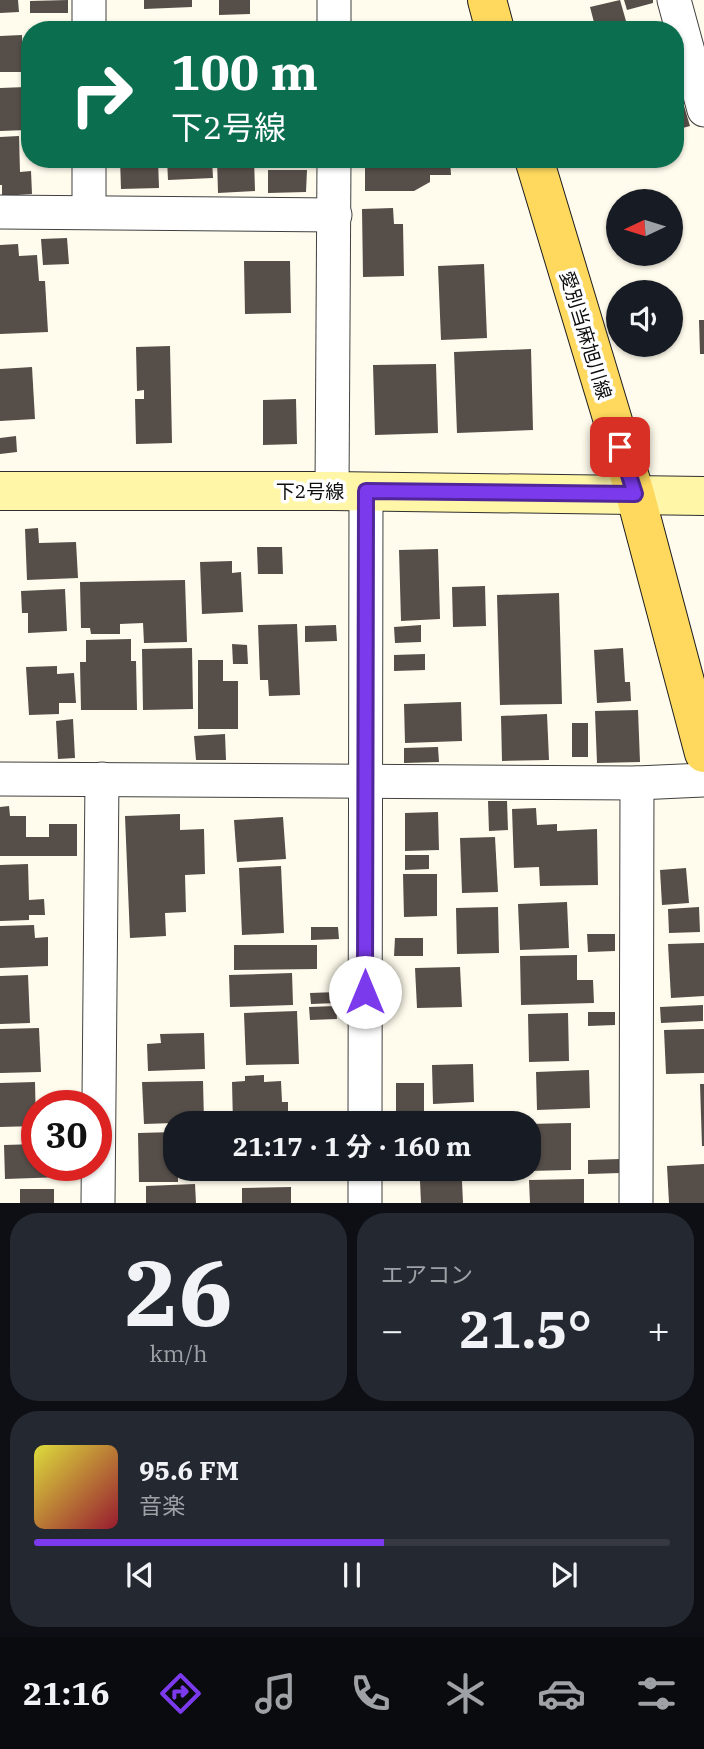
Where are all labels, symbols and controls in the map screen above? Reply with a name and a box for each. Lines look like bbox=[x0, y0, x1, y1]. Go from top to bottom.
text: 100 m bbox=[171, 40, 318, 103]
icon: right bbox=[56, 49, 147, 140]
text: 下2号線 bbox=[171, 106, 286, 148]
north arrow bbox=[606, 189, 682, 266]
map controls bbox=[606, 189, 683, 357]
street label: 愛別当麻旭川線 bbox=[555, 268, 617, 402]
button: sound bbox=[606, 280, 683, 357]
pin bbox=[590, 417, 650, 477]
icon: arrive bbox=[601, 428, 639, 466]
street label: 下2号線 bbox=[276, 479, 344, 503]
position arrow bbox=[328, 955, 402, 1029]
speed limit sign: 30 bbox=[21, 1090, 112, 1181]
text: 21:17 · 1 分 · 160 m bbox=[233, 1129, 471, 1163]
text: 26 bbox=[124, 1233, 233, 1351]
text: エアコン bbox=[381, 1259, 473, 1289]
text: 21.5° bbox=[459, 1295, 592, 1362]
text: − bbox=[381, 1305, 404, 1354]
text: + bbox=[647, 1305, 670, 1354]
text: km/h bbox=[149, 1338, 208, 1368]
text: 95.6 FM bbox=[139, 1453, 239, 1487]
text: 音楽 bbox=[139, 1490, 185, 1520]
icon: previous bbox=[121, 1556, 159, 1594]
icon: pause bbox=[333, 1556, 371, 1594]
icon: next bbox=[545, 1556, 583, 1594]
icon: directions bbox=[156, 1669, 205, 1718]
icon: music bbox=[251, 1669, 300, 1718]
icon: phone bbox=[346, 1669, 395, 1718]
icon: climate bbox=[441, 1669, 490, 1718]
icon: car bbox=[537, 1669, 586, 1718]
icon: filters bbox=[632, 1669, 681, 1718]
text: 21:16 bbox=[23, 1672, 110, 1714]

